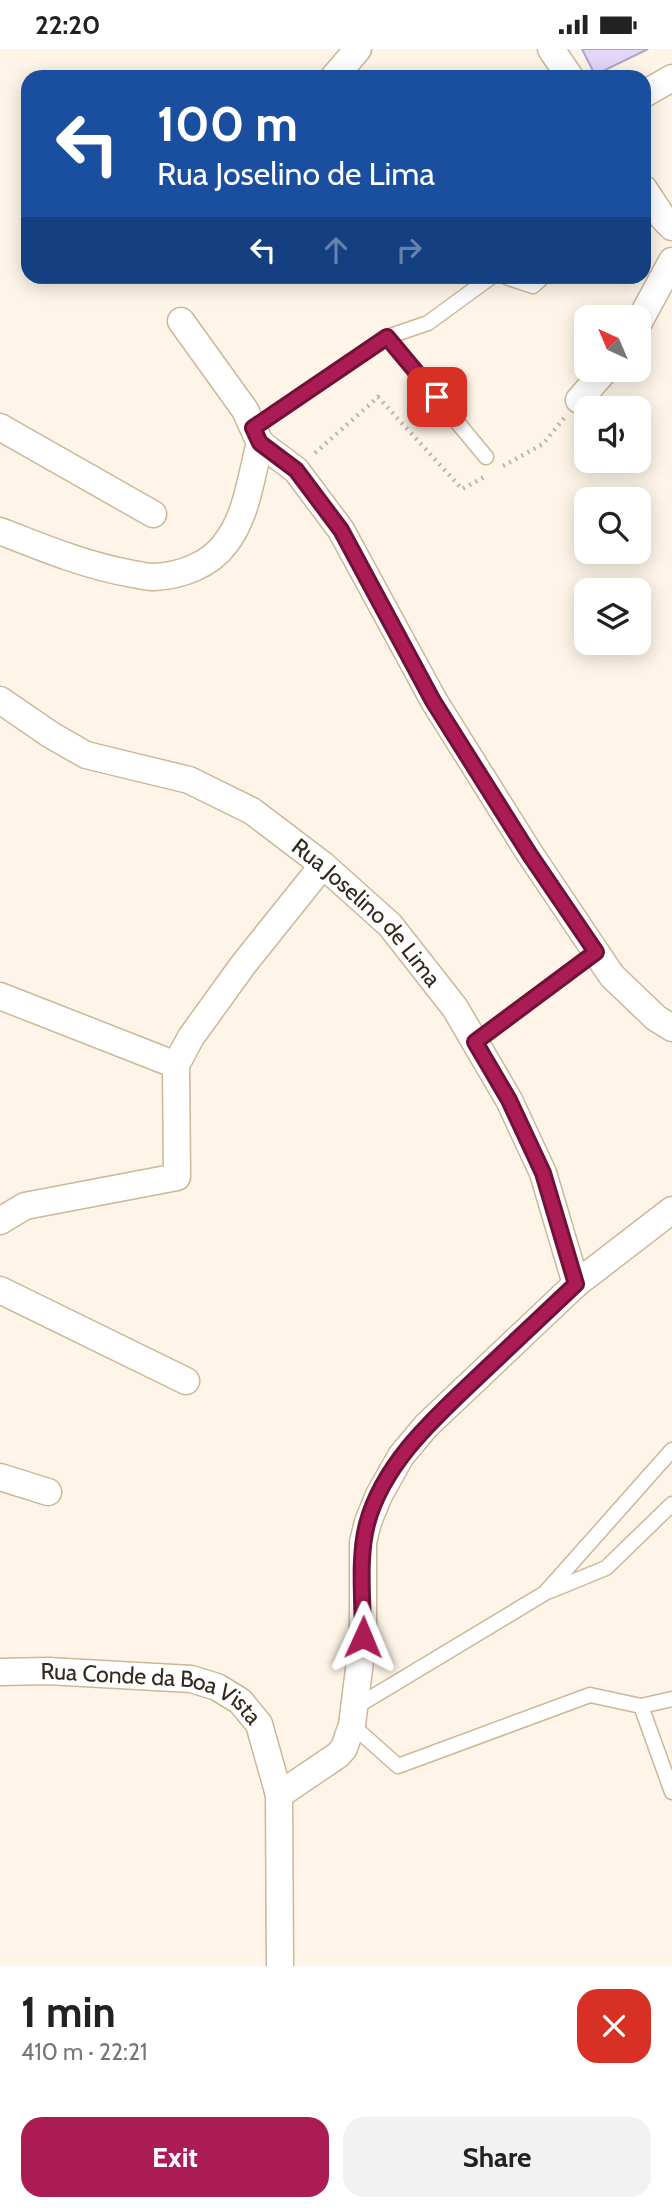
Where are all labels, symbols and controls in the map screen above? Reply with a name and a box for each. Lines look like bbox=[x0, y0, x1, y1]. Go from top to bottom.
text: 22:20 bbox=[35, 9, 100, 41]
text: 100 m bbox=[157, 94, 298, 153]
icon: left bbox=[42, 98, 133, 189]
text: Rua Joselino de Lima bbox=[157, 154, 435, 193]
icon: left bbox=[244, 231, 282, 269]
icon: ahead bbox=[317, 231, 355, 269]
icon: right bbox=[390, 231, 428, 269]
north arrow bbox=[574, 305, 651, 381]
map controls bbox=[574, 305, 651, 655]
pin bbox=[407, 367, 467, 427]
icon: arrive bbox=[418, 378, 456, 416]
button: sound bbox=[574, 396, 651, 473]
button: search bbox=[574, 487, 651, 564]
button: layers bbox=[574, 578, 651, 655]
street label: Rua Joselino de Lima bbox=[286, 832, 447, 992]
position arrow bbox=[326, 1600, 400, 1674]
street label: Rua Conde da Boa Vista bbox=[40, 1657, 267, 1730]
text: 1 min bbox=[21, 1986, 116, 2038]
button: close bbox=[577, 1989, 651, 2063]
text: 410 m · 22:21 bbox=[21, 2038, 147, 2066]
button: Exit bbox=[21, 2117, 329, 2197]
button: Share bbox=[343, 2117, 651, 2197]

